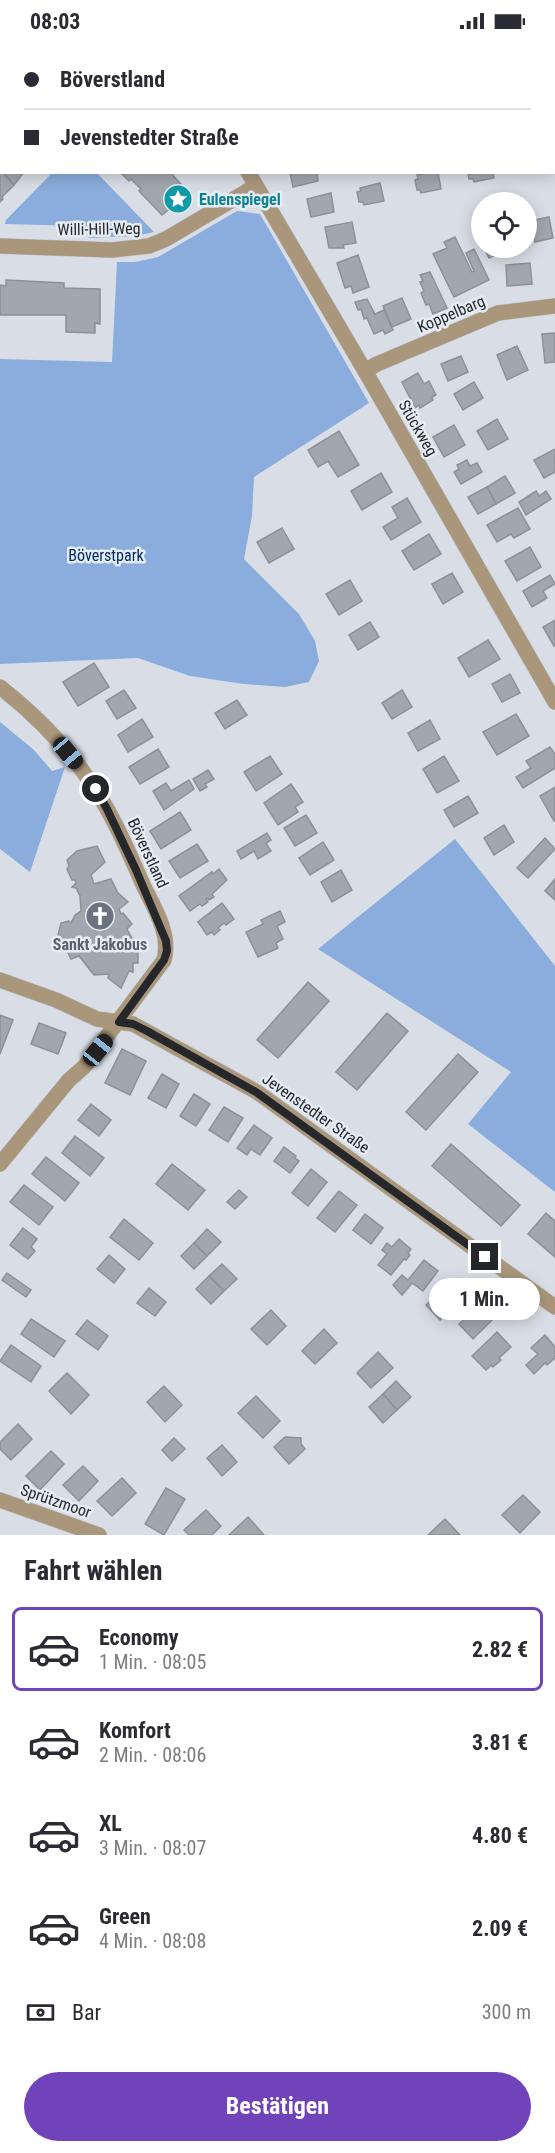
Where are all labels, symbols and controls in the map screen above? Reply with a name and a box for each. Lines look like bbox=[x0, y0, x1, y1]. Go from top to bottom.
text: 08:03 bbox=[30, 9, 81, 34]
text: Böverstland bbox=[60, 67, 165, 92]
text: Jevenstedter Straße bbox=[60, 125, 239, 150]
place icon: Eulenspiegel bbox=[162, 183, 194, 215]
place label: Eulenspiegel bbox=[199, 190, 281, 209]
map controls bbox=[471, 192, 537, 258]
button: locate bbox=[471, 192, 537, 258]
street label: Willi-Hill-Weg bbox=[57, 219, 141, 239]
street label: Koppelbarg bbox=[414, 291, 488, 337]
street label: Stückweg bbox=[394, 397, 442, 459]
park label: Böverstpark bbox=[68, 546, 145, 565]
car bbox=[50, 733, 86, 773]
route start bbox=[82, 775, 109, 802]
street label: Böverstland bbox=[124, 815, 172, 891]
church icon: Sankt Jakobus bbox=[84, 900, 116, 932]
place label: Sankt Jakobus bbox=[53, 935, 147, 954]
car bbox=[80, 1030, 116, 1070]
street label: Jevenstedter Straße bbox=[259, 1069, 373, 1157]
route end bbox=[471, 1243, 498, 1270]
callout: 1 Min. bbox=[430, 1278, 540, 1320]
text: 1 Min. bbox=[459, 1287, 510, 1311]
street label: Sprützmoor bbox=[18, 1480, 94, 1522]
text: Fahrt wählen bbox=[24, 1555, 163, 1587]
icon: car bbox=[27, 1622, 81, 1676]
text: Economy bbox=[99, 1625, 179, 1650]
text: 2.82 € bbox=[472, 1637, 528, 1662]
text: 1 Min. · 08:05 bbox=[99, 1650, 206, 1674]
icon: car bbox=[27, 1715, 81, 1769]
text: Komfort bbox=[99, 1718, 171, 1743]
text: 3.81 € bbox=[472, 1730, 528, 1755]
text: 2 Min. · 08:06 bbox=[99, 1743, 206, 1767]
icon: car bbox=[27, 1808, 81, 1862]
text: XL bbox=[99, 1811, 122, 1836]
text: 4.80 € bbox=[472, 1823, 528, 1848]
text: 3 Min. · 08:07 bbox=[99, 1836, 206, 1860]
icon: car bbox=[27, 1901, 81, 1955]
text: Green bbox=[99, 1904, 151, 1929]
text: 2.09 € bbox=[472, 1916, 528, 1941]
text: 4 Min. · 08:08 bbox=[99, 1929, 206, 1953]
icon: cash bbox=[24, 1996, 57, 2029]
text: Bar bbox=[72, 2000, 101, 2025]
text: 300 m bbox=[482, 2000, 531, 2024]
button: Bestätigen bbox=[24, 2072, 531, 2141]

